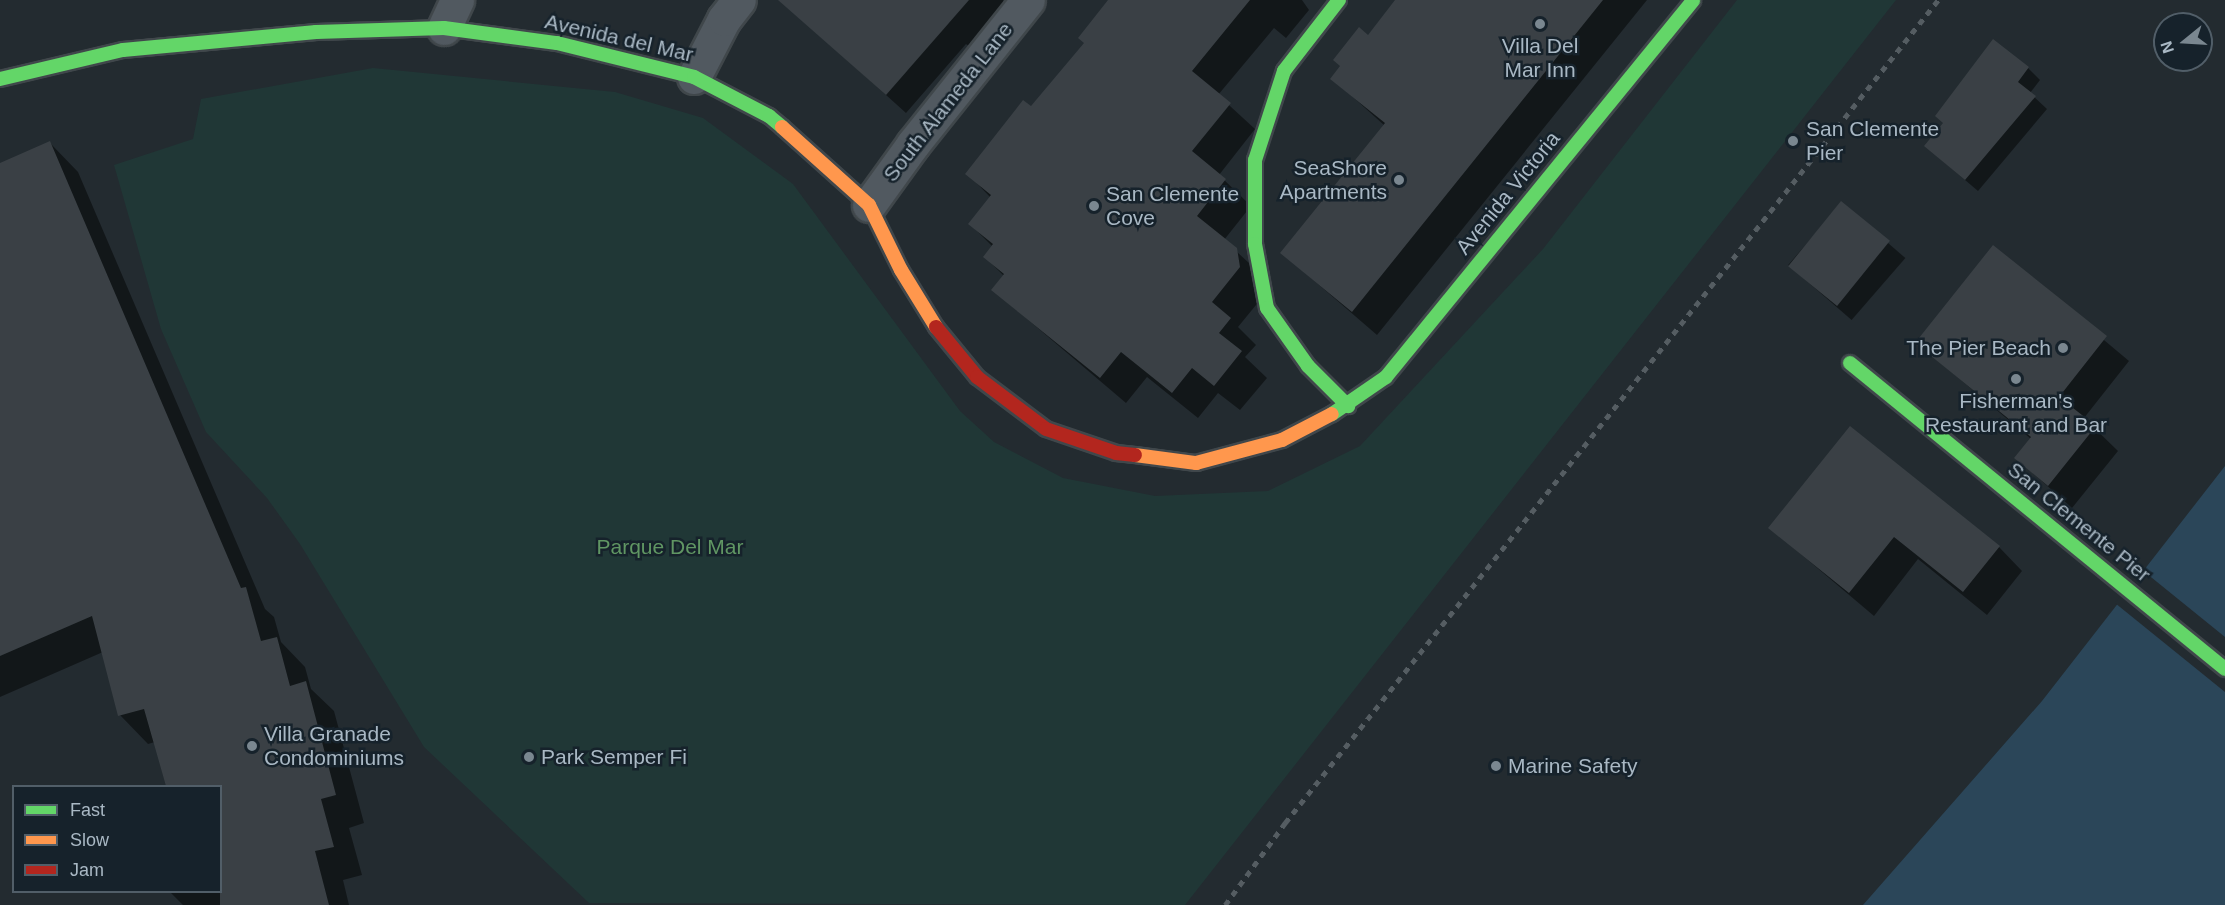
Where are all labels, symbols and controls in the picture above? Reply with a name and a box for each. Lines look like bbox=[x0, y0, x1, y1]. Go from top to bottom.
street label: Avenida del Mar bbox=[542, 9, 696, 67]
north arrow bbox=[2153, 12, 2213, 72]
street label: South Alameda Lane bbox=[878, 17, 1018, 187]
marker: Villa Del Mar Inn bbox=[1533, 17, 1547, 31]
place label: Villa Del Mar Inn bbox=[1502, 33, 1578, 83]
text: N bbox=[2157, 39, 2177, 55]
place label: San Clemente Pier bbox=[1806, 116, 1939, 166]
street label: Avenida Victoria bbox=[1451, 126, 1565, 260]
marker: San Clemente Pier bbox=[1784, 132, 1802, 150]
place label: SeaShore Apartments bbox=[1280, 155, 1387, 205]
marker: SeaShore Apartments bbox=[1392, 173, 1406, 187]
place label: San Clemente Cove bbox=[1106, 181, 1239, 231]
marker: San Clemente Cove bbox=[1087, 199, 1101, 213]
place label: The Pier Beach bbox=[1906, 335, 2051, 361]
marker: The Pier Beach bbox=[2056, 341, 2070, 355]
marker: Fisherman's Restaurant and Bar bbox=[2009, 372, 2023, 386]
place label: Fisherman's Restaurant and Bar bbox=[1925, 388, 2107, 438]
street label: San Clemente Pier bbox=[2003, 457, 2155, 587]
park label: Parque Del Mar bbox=[596, 534, 744, 560]
place label: Villa Granade Condominiums bbox=[264, 721, 404, 771]
marker: Villa Granade Condominiums bbox=[245, 739, 259, 753]
place label: Park Semper Fi bbox=[541, 744, 687, 770]
marker: Park Semper Fi bbox=[522, 750, 536, 764]
place label: Marine Safety bbox=[1508, 753, 1638, 779]
marker: Marine Safety bbox=[1489, 759, 1503, 773]
legend bbox=[12, 785, 222, 893]
text: Fast bbox=[70, 800, 105, 820]
text: Slow bbox=[70, 830, 109, 850]
text: Jam bbox=[70, 860, 104, 880]

